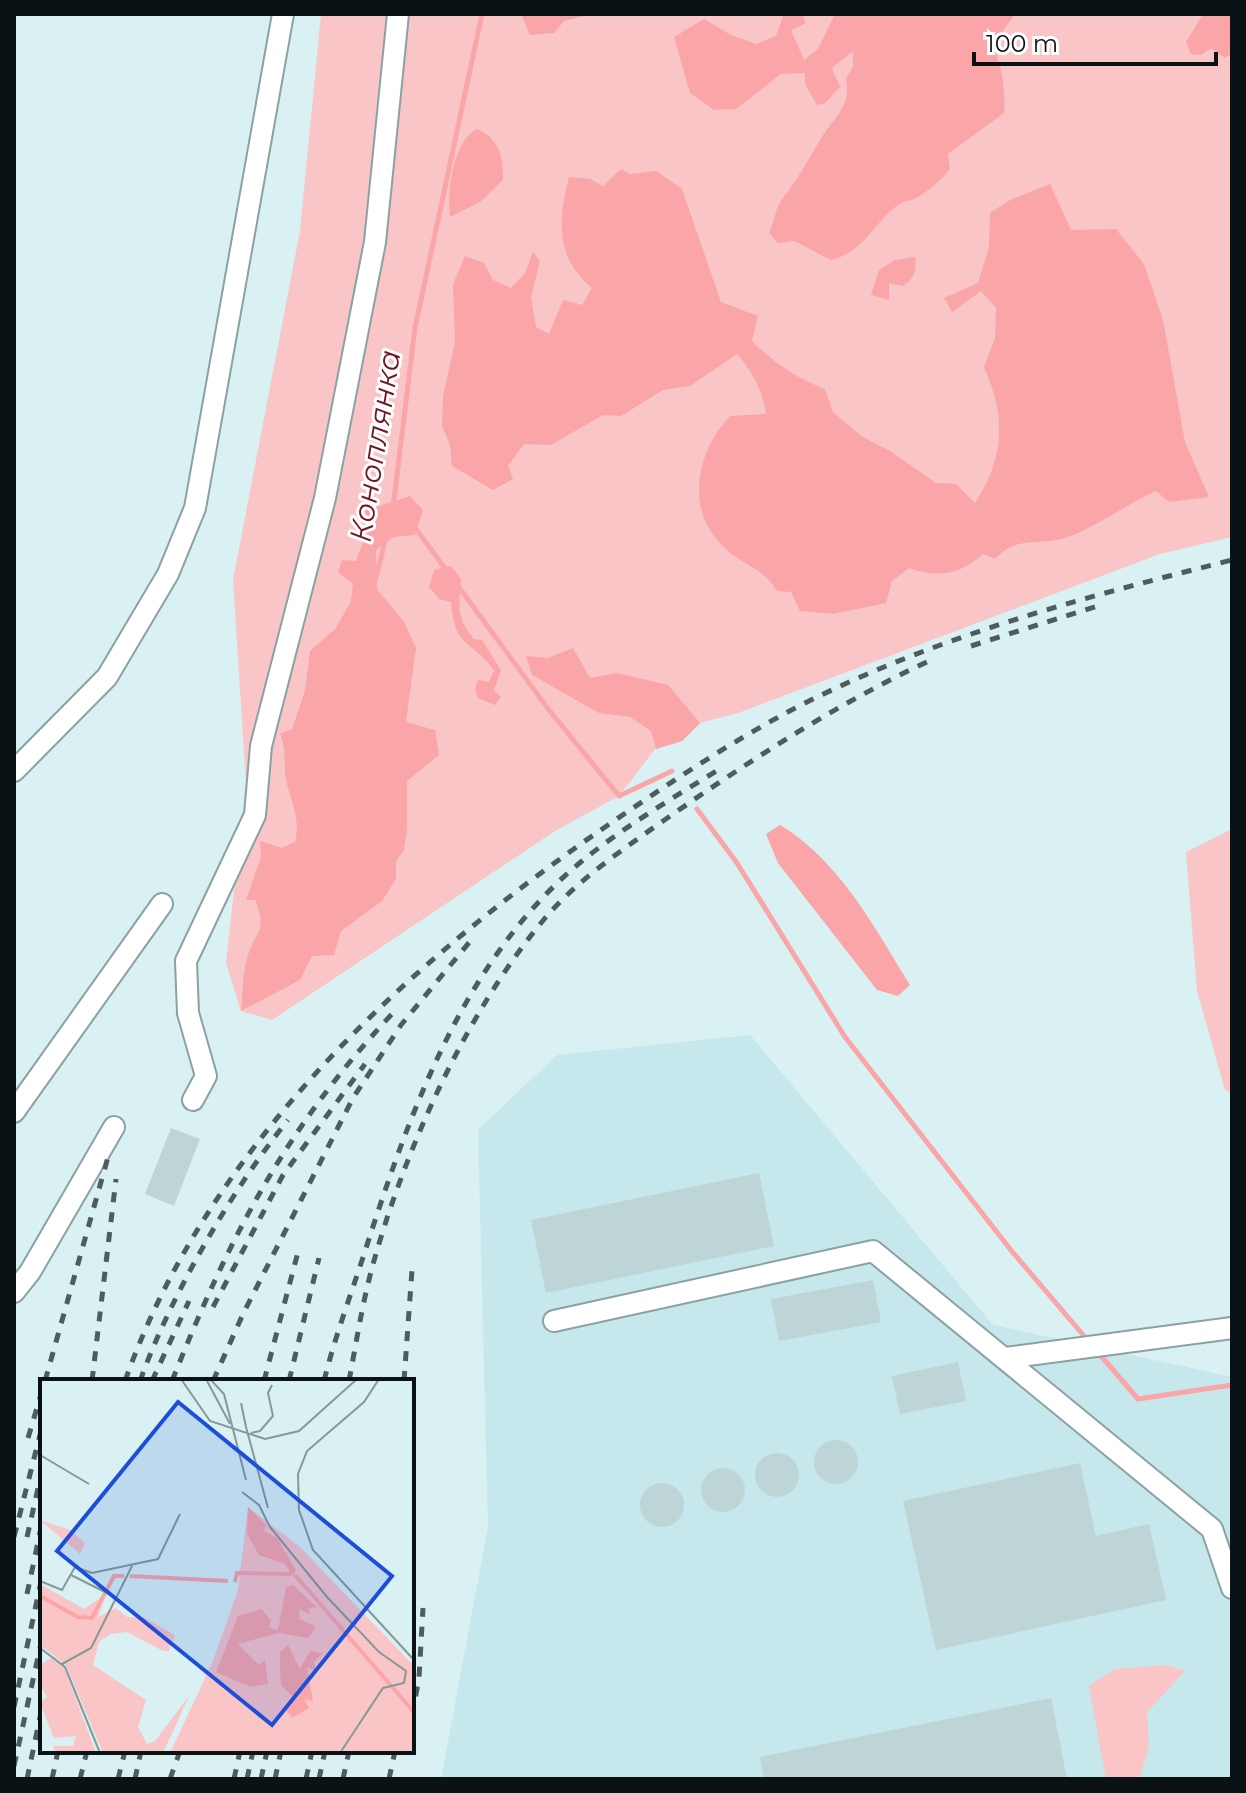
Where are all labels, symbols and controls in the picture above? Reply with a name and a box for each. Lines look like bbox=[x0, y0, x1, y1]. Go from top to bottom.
scale bar bbox=[974, 16, 1216, 66]
text: 100 m bbox=[986, 29, 1058, 58]
water label: Коноплянка bbox=[342, 347, 408, 545]
inset map bbox=[40, 1379, 414, 1753]

